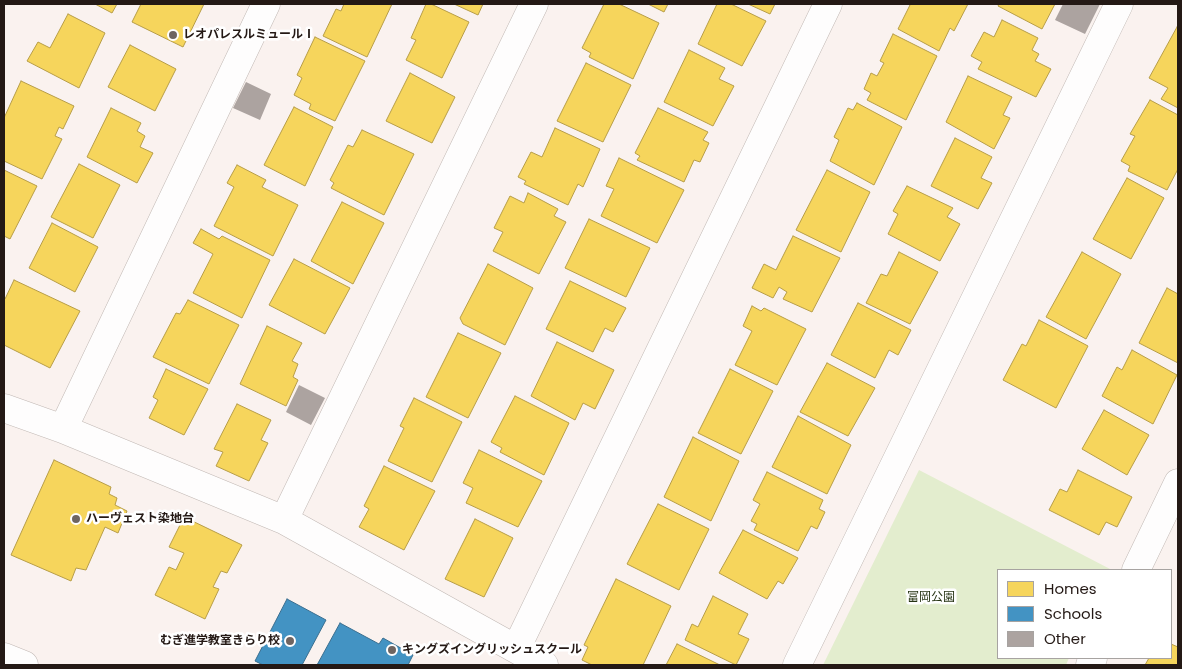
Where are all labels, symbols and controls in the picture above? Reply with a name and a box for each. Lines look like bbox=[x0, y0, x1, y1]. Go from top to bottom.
place label: レオパレスルミュールⅠ bbox=[183, 28, 315, 42]
marker: レオパレスルミュールⅠ bbox=[167, 29, 179, 41]
place label: ハーヴェスト染地台 bbox=[86, 512, 194, 526]
marker: ハーヴェスト染地台 bbox=[70, 513, 82, 525]
legend bbox=[997, 569, 1172, 659]
text: Homes bbox=[1044, 578, 1097, 599]
park label: 富岡公園 bbox=[907, 591, 955, 605]
text: Schools bbox=[1044, 603, 1102, 624]
text: Other bbox=[1044, 628, 1086, 649]
place label: むぎ進学教室きらり校 bbox=[160, 634, 280, 648]
marker: むぎ進学教室きらり校 bbox=[284, 635, 296, 647]
place label: キングズイングリッシュスクール bbox=[402, 643, 582, 657]
marker: キングズイングリッシュスクール bbox=[386, 644, 398, 656]

